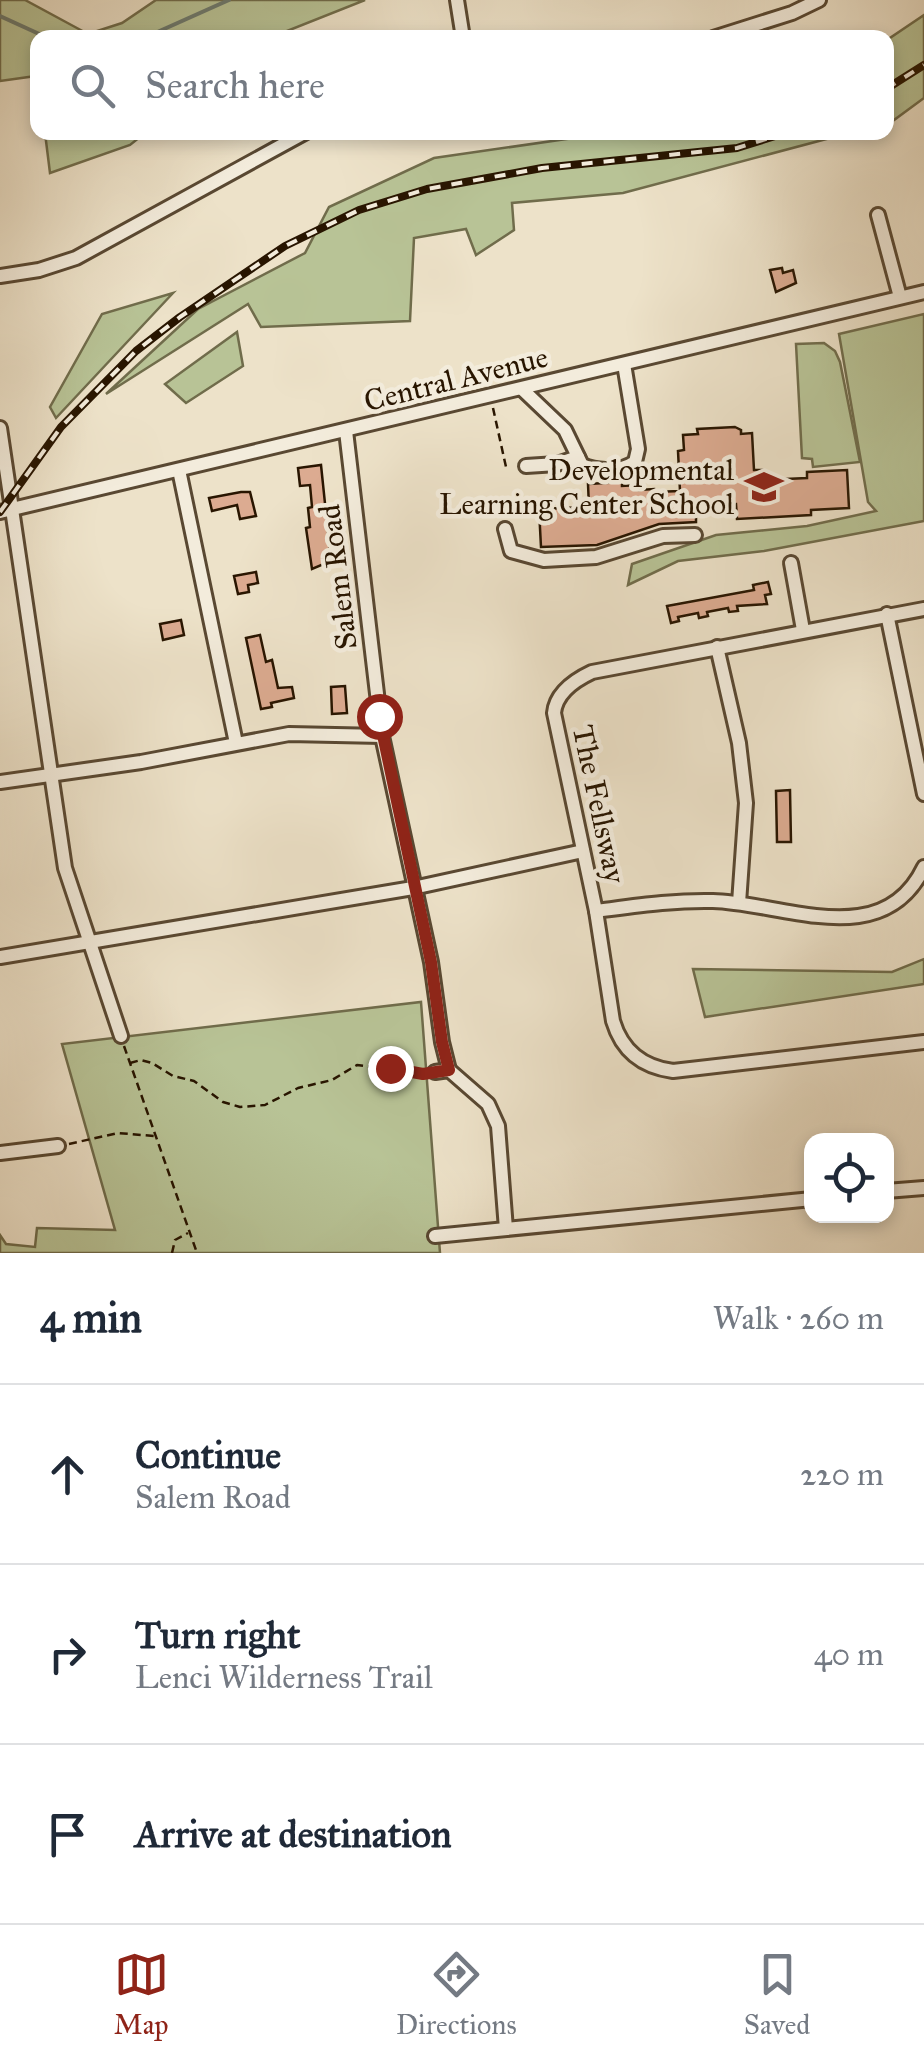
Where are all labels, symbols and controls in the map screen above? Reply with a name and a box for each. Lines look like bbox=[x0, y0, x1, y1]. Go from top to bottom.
search box bbox=[30, 30, 894, 140]
icon: search bbox=[65, 58, 120, 113]
text: Search here bbox=[145, 62, 325, 108]
street label: Central Avenue bbox=[360, 339, 552, 419]
place label: Developmental Learning Center School bbox=[439, 452, 735, 522]
school or university icon: Developmental Learning Center School bbox=[743, 466, 785, 508]
street label: Salem Road bbox=[311, 502, 365, 652]
route start bbox=[357, 694, 403, 740]
street label: The Fellsway bbox=[565, 722, 633, 887]
route end bbox=[368, 1046, 414, 1092]
map controls bbox=[804, 1133, 894, 1223]
button: locate bbox=[804, 1133, 894, 1223]
text: 4 min bbox=[40, 1292, 142, 1344]
text: Walk · 260 m bbox=[713, 1299, 884, 1338]
text: Continue bbox=[135, 1432, 281, 1478]
icon: ahead bbox=[40, 1447, 95, 1502]
text: 220 m bbox=[800, 1455, 884, 1494]
text: Salem Road bbox=[135, 1478, 291, 1517]
text: Turn right bbox=[135, 1612, 301, 1658]
icon: right bbox=[40, 1627, 95, 1682]
text: 40 m bbox=[814, 1635, 884, 1674]
text: Lenci Wilderness Trail bbox=[135, 1658, 433, 1697]
icon: arrive bbox=[40, 1807, 95, 1862]
text: Arrive at destination bbox=[135, 1811, 452, 1857]
tab: Map bbox=[114, 1947, 169, 2042]
tab: Directions bbox=[396, 1947, 517, 2042]
tab: Saved bbox=[744, 1947, 810, 2042]

